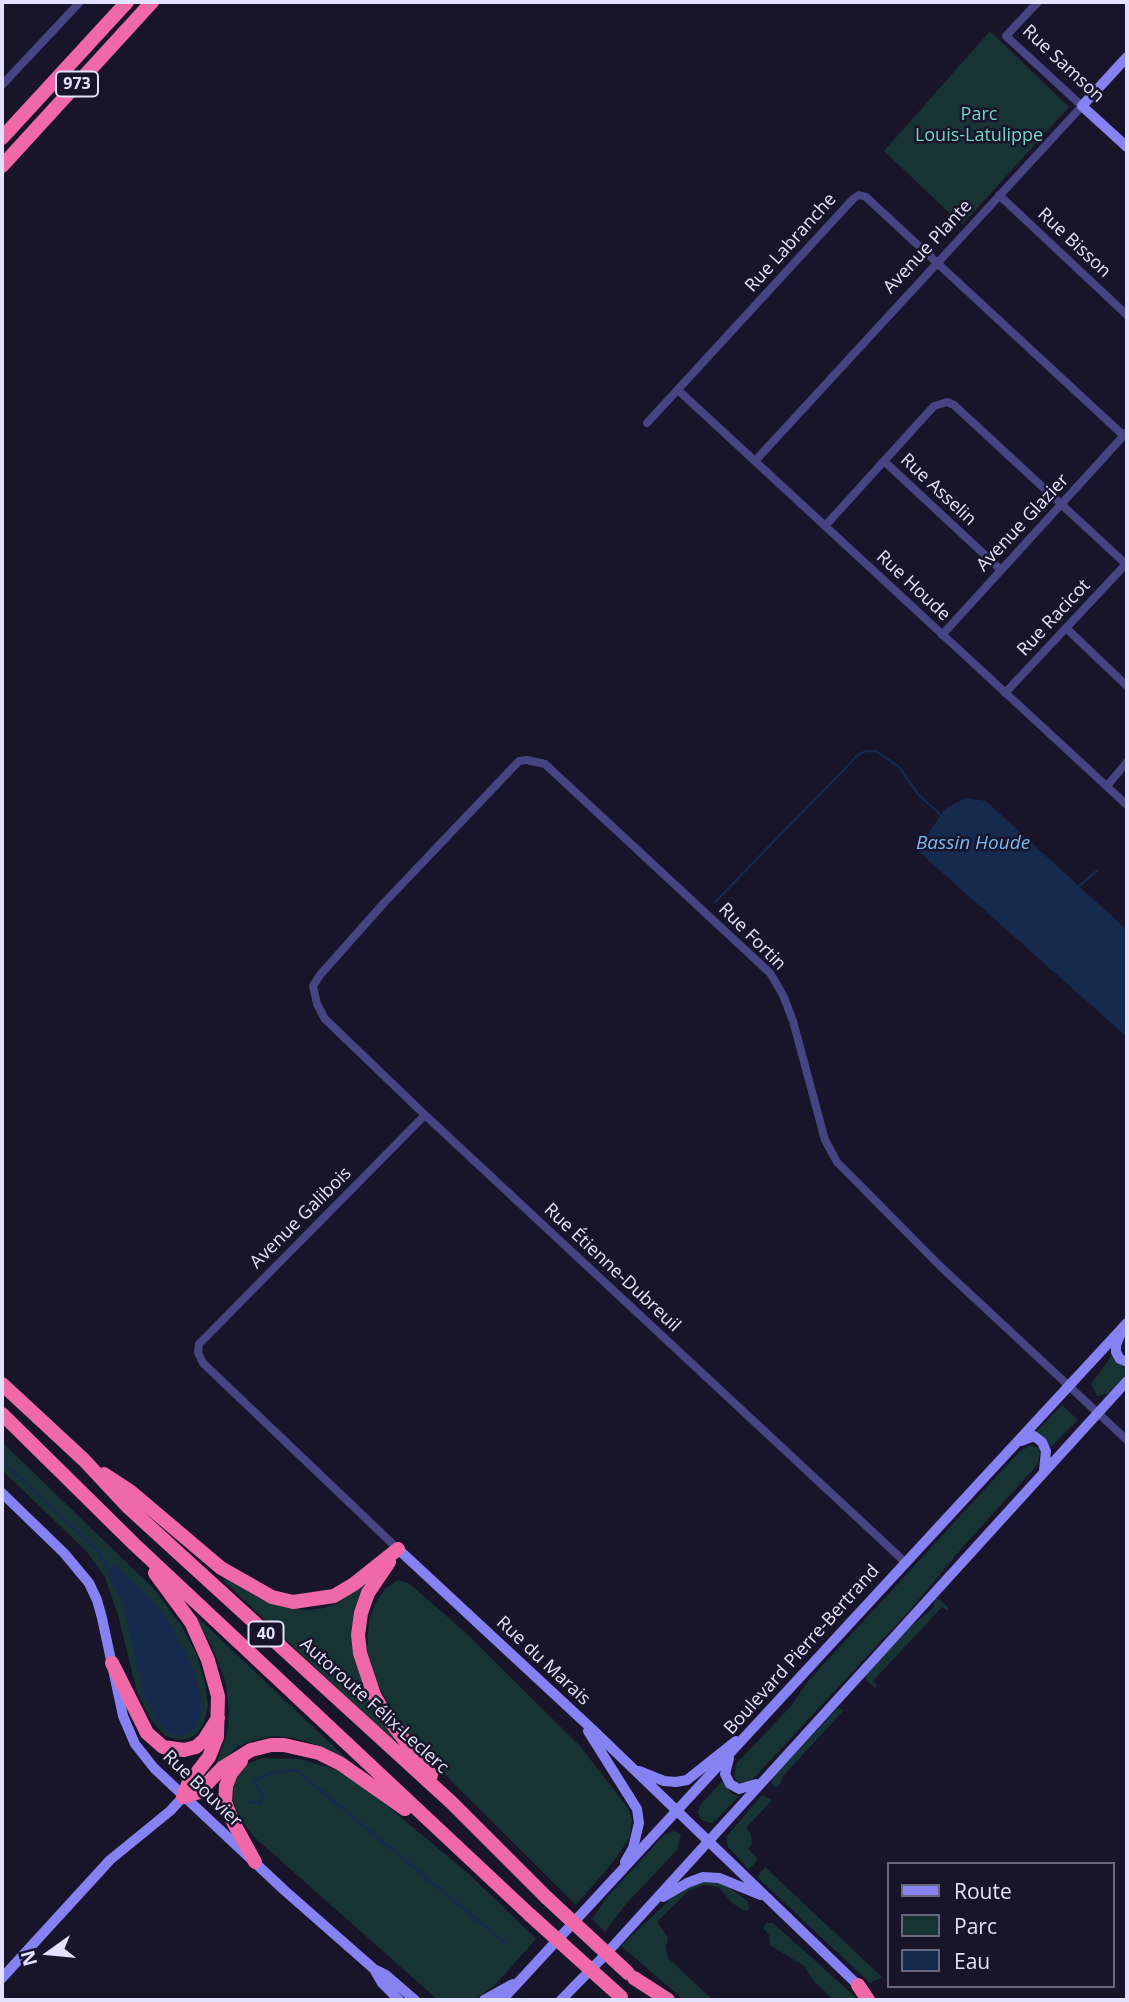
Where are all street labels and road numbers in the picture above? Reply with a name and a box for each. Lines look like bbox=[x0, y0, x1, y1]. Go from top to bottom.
street label: Rue Samson bbox=[1018, 21, 1108, 107]
road number: 973 bbox=[56, 72, 98, 96]
street label: Rue Labranche bbox=[741, 189, 841, 297]
street label: Avenue Plante bbox=[879, 196, 977, 298]
street label: Rue Bisson bbox=[1033, 204, 1115, 282]
street label: Rue Asselin bbox=[896, 449, 980, 531]
street label: Avenue Glazier bbox=[972, 470, 1074, 576]
street label: Rue Houde bbox=[872, 546, 954, 626]
street label: Rue Racicot bbox=[1013, 575, 1095, 661]
street label: Rue Fortin bbox=[714, 899, 790, 975]
street label: Avenue Galibois bbox=[246, 1163, 356, 1273]
street label: Rue Étienne-Dubreuil bbox=[539, 1199, 685, 1337]
street label: Boulevard Pierre-Bertrand bbox=[720, 1561, 884, 1739]
street label: Rue du Marais bbox=[492, 1612, 594, 1710]
road number: 40 bbox=[248, 1622, 284, 1646]
street label: Autoroute Félix-Leclerc bbox=[295, 1634, 453, 1778]
street label: Rue Bouvier bbox=[158, 1746, 246, 1832]

